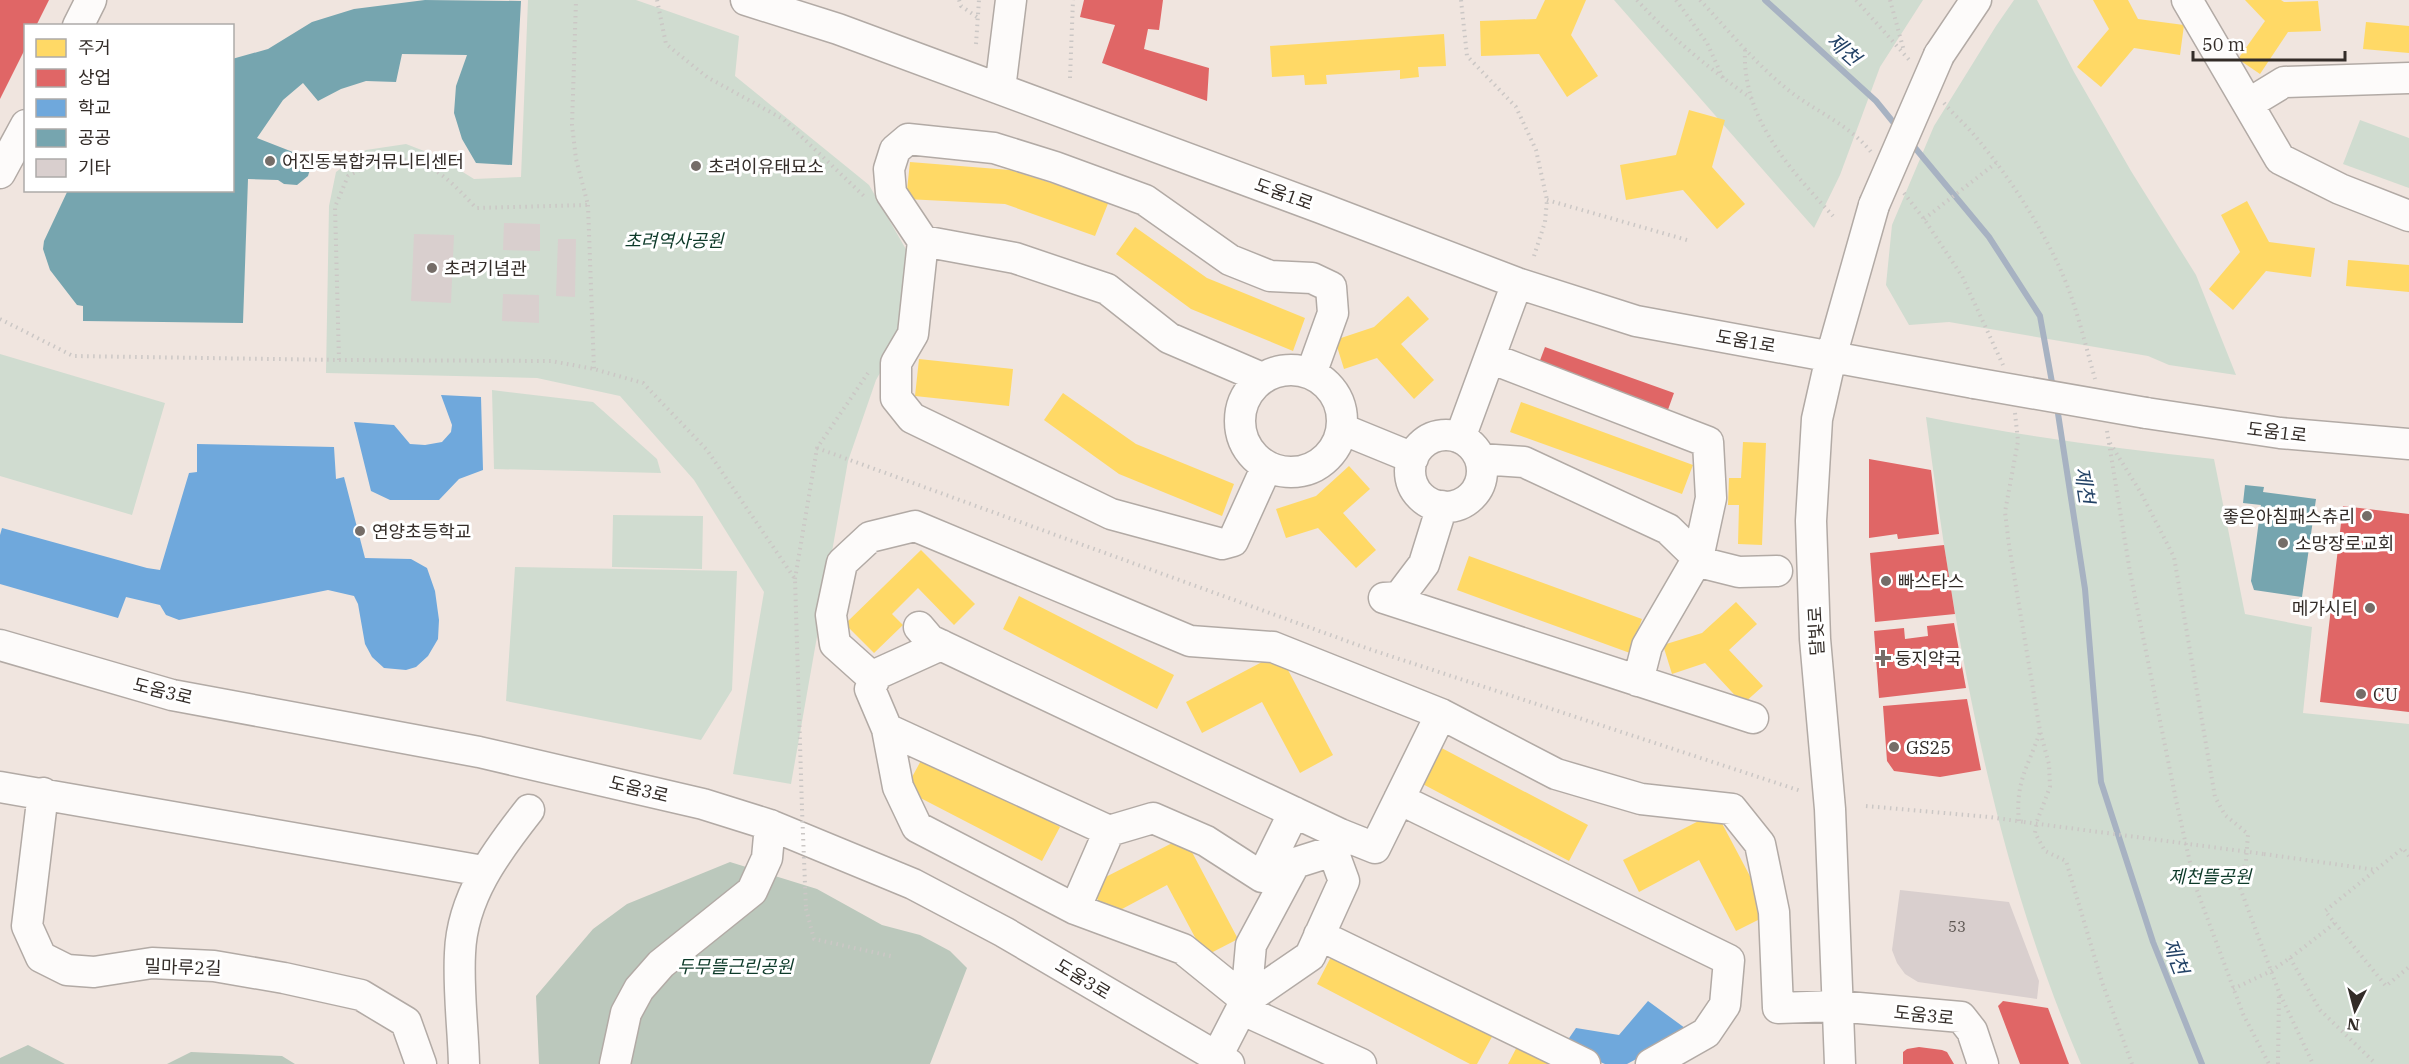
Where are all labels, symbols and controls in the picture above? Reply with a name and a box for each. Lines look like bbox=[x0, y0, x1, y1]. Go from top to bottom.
legend bbox=[24, 24, 234, 192]
scale bar bbox=[2193, 24, 2344, 62]
water label: 제천 bbox=[1821, 27, 1869, 73]
text: 50 m bbox=[2202, 33, 2245, 56]
text: 주거 bbox=[78, 36, 111, 59]
text: 상업 bbox=[78, 66, 111, 89]
text: 학교 bbox=[78, 96, 111, 119]
text: 공공 bbox=[78, 126, 111, 149]
place label: 어진동복합커뮤니티센터 bbox=[282, 150, 464, 173]
marker: 어진동복합커뮤니티센터 bbox=[263, 154, 277, 168]
place label: 초려이유태묘소 bbox=[708, 155, 824, 178]
text: 기타 bbox=[78, 156, 112, 179]
marker: 초려이유태묘소 bbox=[689, 159, 703, 173]
street label: 도움1로 bbox=[1252, 173, 1316, 215]
park label: 초려역사공원 bbox=[624, 229, 725, 252]
place label: 초려기념관 bbox=[444, 257, 527, 280]
marker: 초려기념관 bbox=[425, 261, 439, 275]
street label: 도움1로 bbox=[1714, 324, 1778, 358]
street label: 도움1로 bbox=[2246, 417, 2308, 447]
water label: 제천 bbox=[2069, 465, 2102, 508]
place label: 좋은아침패스츄리 bbox=[2223, 505, 2355, 528]
marker: 좋은아침패스츄리 bbox=[2360, 509, 2374, 523]
place label: 연양초등학교 bbox=[372, 520, 471, 543]
marker: 연양초등학교 bbox=[353, 524, 367, 538]
place label: 소망장로교회 bbox=[2295, 532, 2394, 555]
marker: 소망장로교회 bbox=[2276, 536, 2290, 550]
place label: 빠스타스 bbox=[1898, 570, 1964, 593]
marker: 빠스타스 bbox=[1879, 574, 1893, 588]
place label: 메가시티 bbox=[2292, 597, 2358, 620]
marker: 메가시티 bbox=[2363, 601, 2377, 615]
street label: 달빛로 bbox=[1803, 606, 1829, 656]
place label: 둥지약국 bbox=[1895, 647, 1961, 670]
marker: 둥지약국 bbox=[1876, 651, 1890, 665]
street label: 도움3로 bbox=[131, 673, 195, 709]
place label: CU bbox=[2373, 683, 2398, 706]
marker: CU bbox=[2354, 687, 2368, 701]
place label: GS25 bbox=[1906, 736, 1951, 759]
marker: GS25 bbox=[1887, 740, 1901, 754]
street label: 도움3로 bbox=[607, 771, 671, 807]
park label: 제천뜰공원 bbox=[2169, 865, 2253, 888]
house number: 53 bbox=[1948, 917, 1966, 936]
water label: 제천 bbox=[2157, 934, 2196, 980]
street label: 밀마루2길 bbox=[144, 954, 222, 980]
street label: 도움3로 bbox=[1051, 954, 1115, 1004]
park label: 두무뜰근린공원 bbox=[677, 955, 794, 978]
north arrow bbox=[2325, 980, 2385, 1040]
street label: 도움3로 bbox=[1893, 1000, 1955, 1030]
text: N bbox=[2346, 1014, 2361, 1036]

